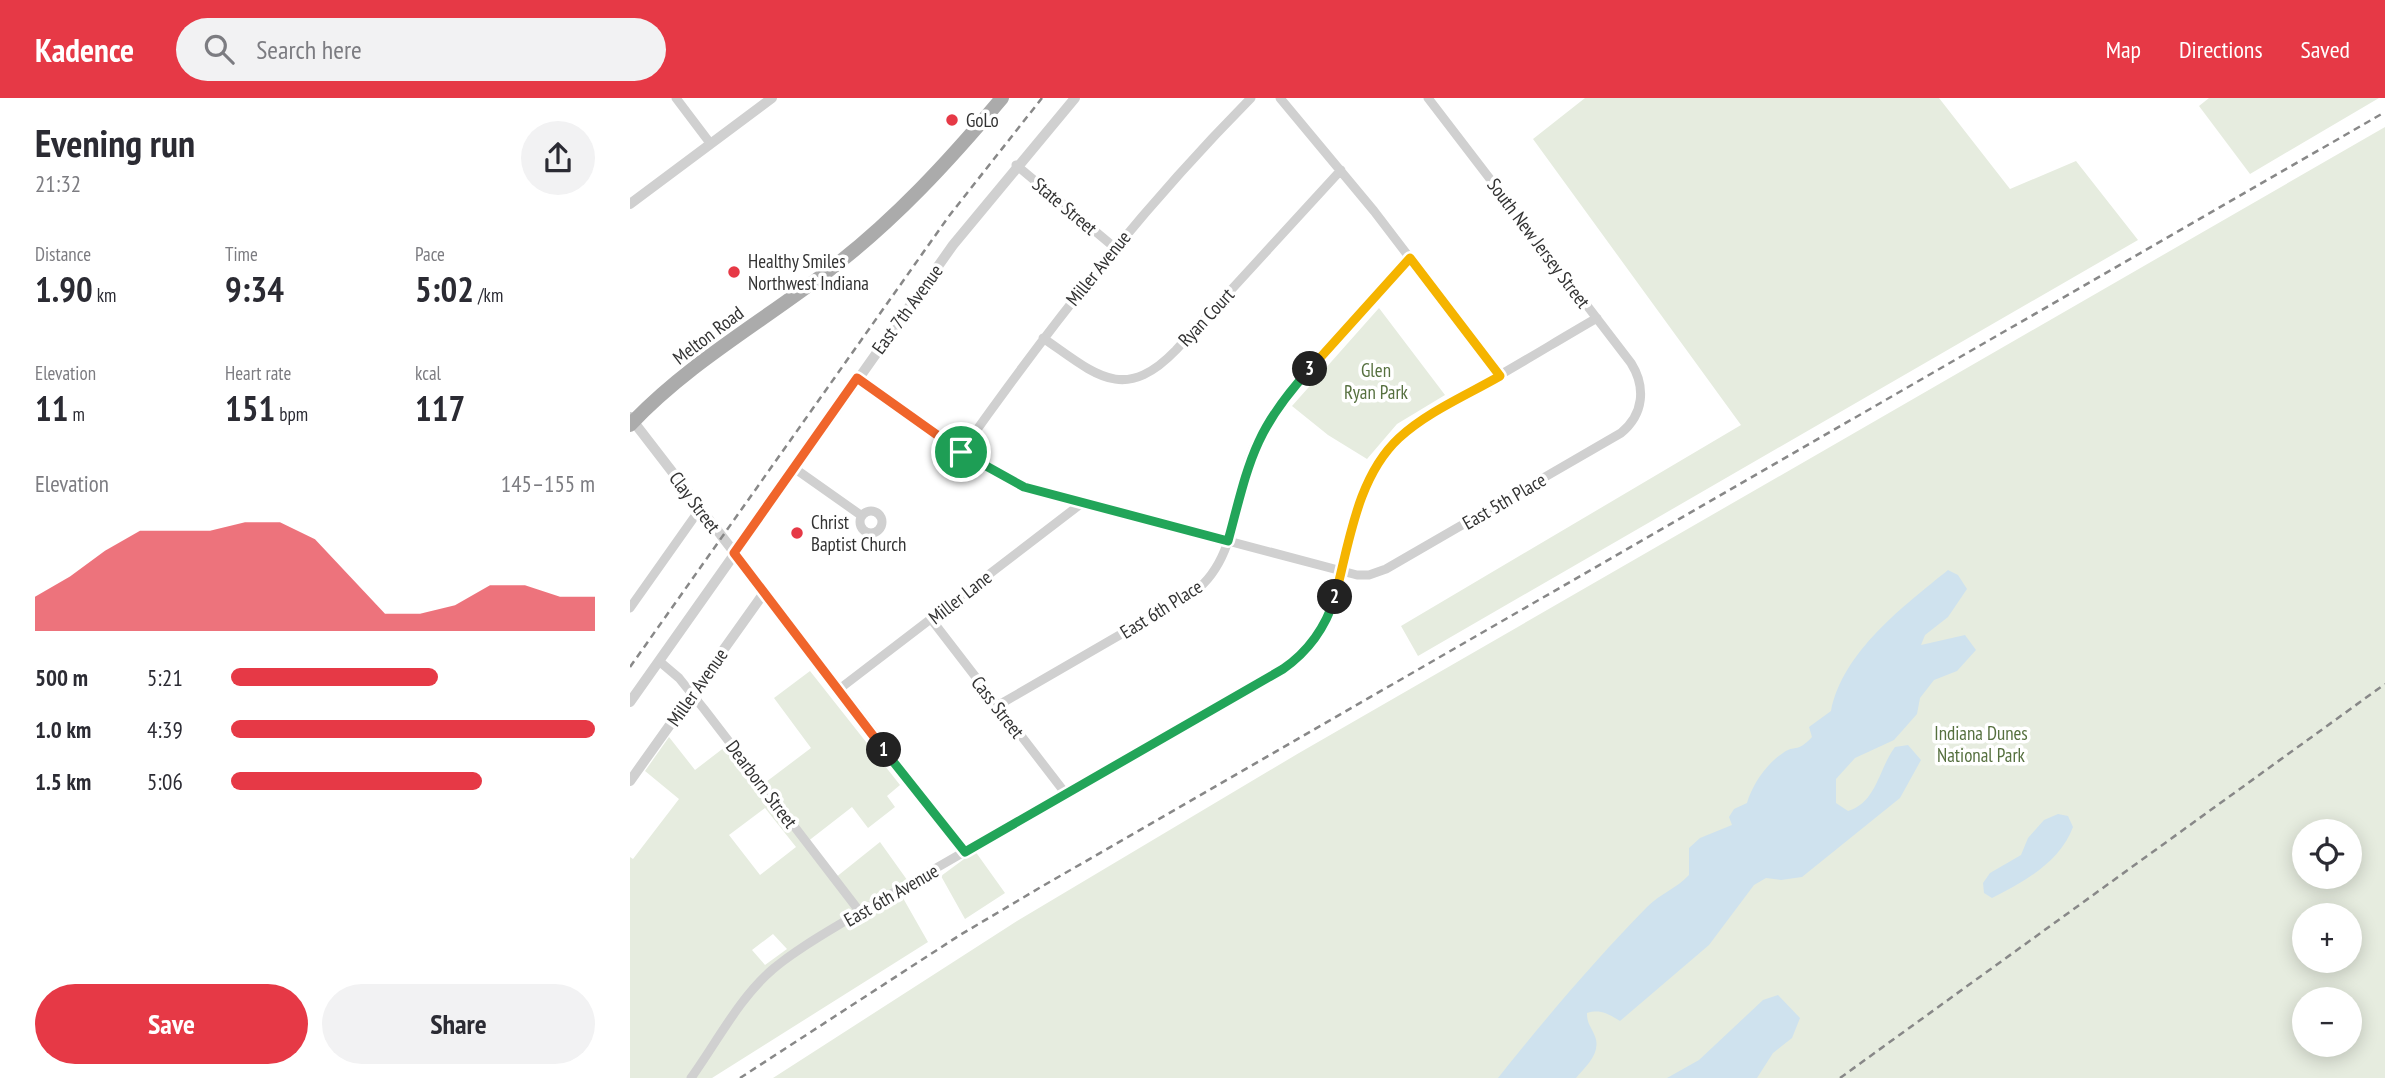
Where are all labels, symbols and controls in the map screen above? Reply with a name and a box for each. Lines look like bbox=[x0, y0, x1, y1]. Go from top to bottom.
search box bbox=[176, 18, 666, 81]
text: Kadence bbox=[35, 28, 134, 71]
icon: search bbox=[200, 30, 238, 68]
text: Search here bbox=[256, 33, 362, 66]
text: Map bbox=[2106, 34, 2141, 65]
text: Directions bbox=[2179, 34, 2263, 65]
text: Saved bbox=[2301, 34, 2350, 65]
place label: GoLo bbox=[966, 108, 999, 132]
marker: GoLo bbox=[944, 112, 960, 128]
text: Evening run bbox=[35, 118, 195, 167]
button: share bbox=[521, 121, 595, 195]
text: 21:32 bbox=[35, 169, 81, 198]
street label: State Street bbox=[1028, 172, 1103, 241]
street label: South New Jersey Street bbox=[1482, 173, 1596, 313]
street label: Miller Avenue bbox=[1060, 225, 1136, 310]
text: Distance bbox=[35, 242, 91, 266]
text: Time bbox=[225, 242, 258, 266]
text: Pace bbox=[415, 242, 445, 266]
place label: Healthy Smiles Northwest Indiana bbox=[748, 249, 869, 295]
street label: East 7th Avenue bbox=[866, 259, 948, 359]
marker: Healthy Smiles Northwest Indiana bbox=[726, 264, 742, 280]
text: 1.90 bbox=[35, 266, 93, 312]
text: 9:34 bbox=[225, 266, 284, 312]
text: 5:02 bbox=[415, 266, 474, 312]
street label: Ryan Court bbox=[1173, 282, 1240, 351]
text: km bbox=[93, 283, 116, 307]
text: /km bbox=[474, 283, 503, 307]
street label: Melton Road bbox=[668, 301, 748, 369]
pin: 3 bbox=[1292, 352, 1328, 386]
text: 3 bbox=[1305, 356, 1314, 380]
park label: Glen Ryan Park bbox=[1344, 358, 1409, 404]
text: Elevation bbox=[35, 361, 96, 385]
text: Heart rate bbox=[225, 361, 291, 385]
text: kcal bbox=[415, 361, 441, 385]
text: 11 bbox=[35, 385, 68, 431]
text: 151 bbox=[225, 385, 275, 431]
text: 117 bbox=[415, 385, 465, 431]
text: m bbox=[68, 402, 85, 426]
text: bpm bbox=[275, 402, 308, 426]
pin bbox=[931, 422, 991, 482]
icon: arrive bbox=[942, 433, 980, 471]
street label: Clay Street bbox=[664, 467, 726, 538]
street label: East 5th Place bbox=[1458, 467, 1550, 535]
text: Elevation bbox=[35, 469, 109, 498]
text: 145–155 m bbox=[501, 469, 595, 498]
place label: Christ Baptist Church bbox=[811, 510, 906, 556]
marker: Christ Baptist Church bbox=[789, 525, 805, 541]
street label: Miller Lane bbox=[924, 565, 996, 629]
street label: East 6th Place bbox=[1115, 574, 1207, 644]
pin: 2 bbox=[1318, 580, 1352, 614]
text: 2 bbox=[1330, 584, 1339, 608]
street label: Miller Avenue bbox=[661, 643, 733, 731]
text: 500 m bbox=[35, 663, 88, 692]
text: 5:21 bbox=[147, 663, 183, 692]
street label: Cass Street bbox=[966, 671, 1030, 743]
text: 1.0 km bbox=[35, 715, 91, 744]
text: 4:39 bbox=[147, 715, 183, 744]
park label: Indiana Dunes National Park bbox=[1934, 721, 2028, 767]
pin: 1 bbox=[866, 732, 902, 768]
street label: Dearborn Street bbox=[721, 735, 803, 833]
text: 1 bbox=[879, 737, 888, 761]
text: 1.5 km bbox=[35, 767, 91, 796]
text: 5:06 bbox=[147, 767, 183, 796]
map controls bbox=[2292, 819, 2362, 1057]
button: locate bbox=[2292, 819, 2362, 889]
street label: East 6th Avenue bbox=[839, 858, 943, 932]
button: + bbox=[2292, 903, 2362, 973]
button: Save bbox=[35, 984, 308, 1064]
button: Share bbox=[322, 984, 595, 1064]
button: − bbox=[2292, 987, 2362, 1057]

